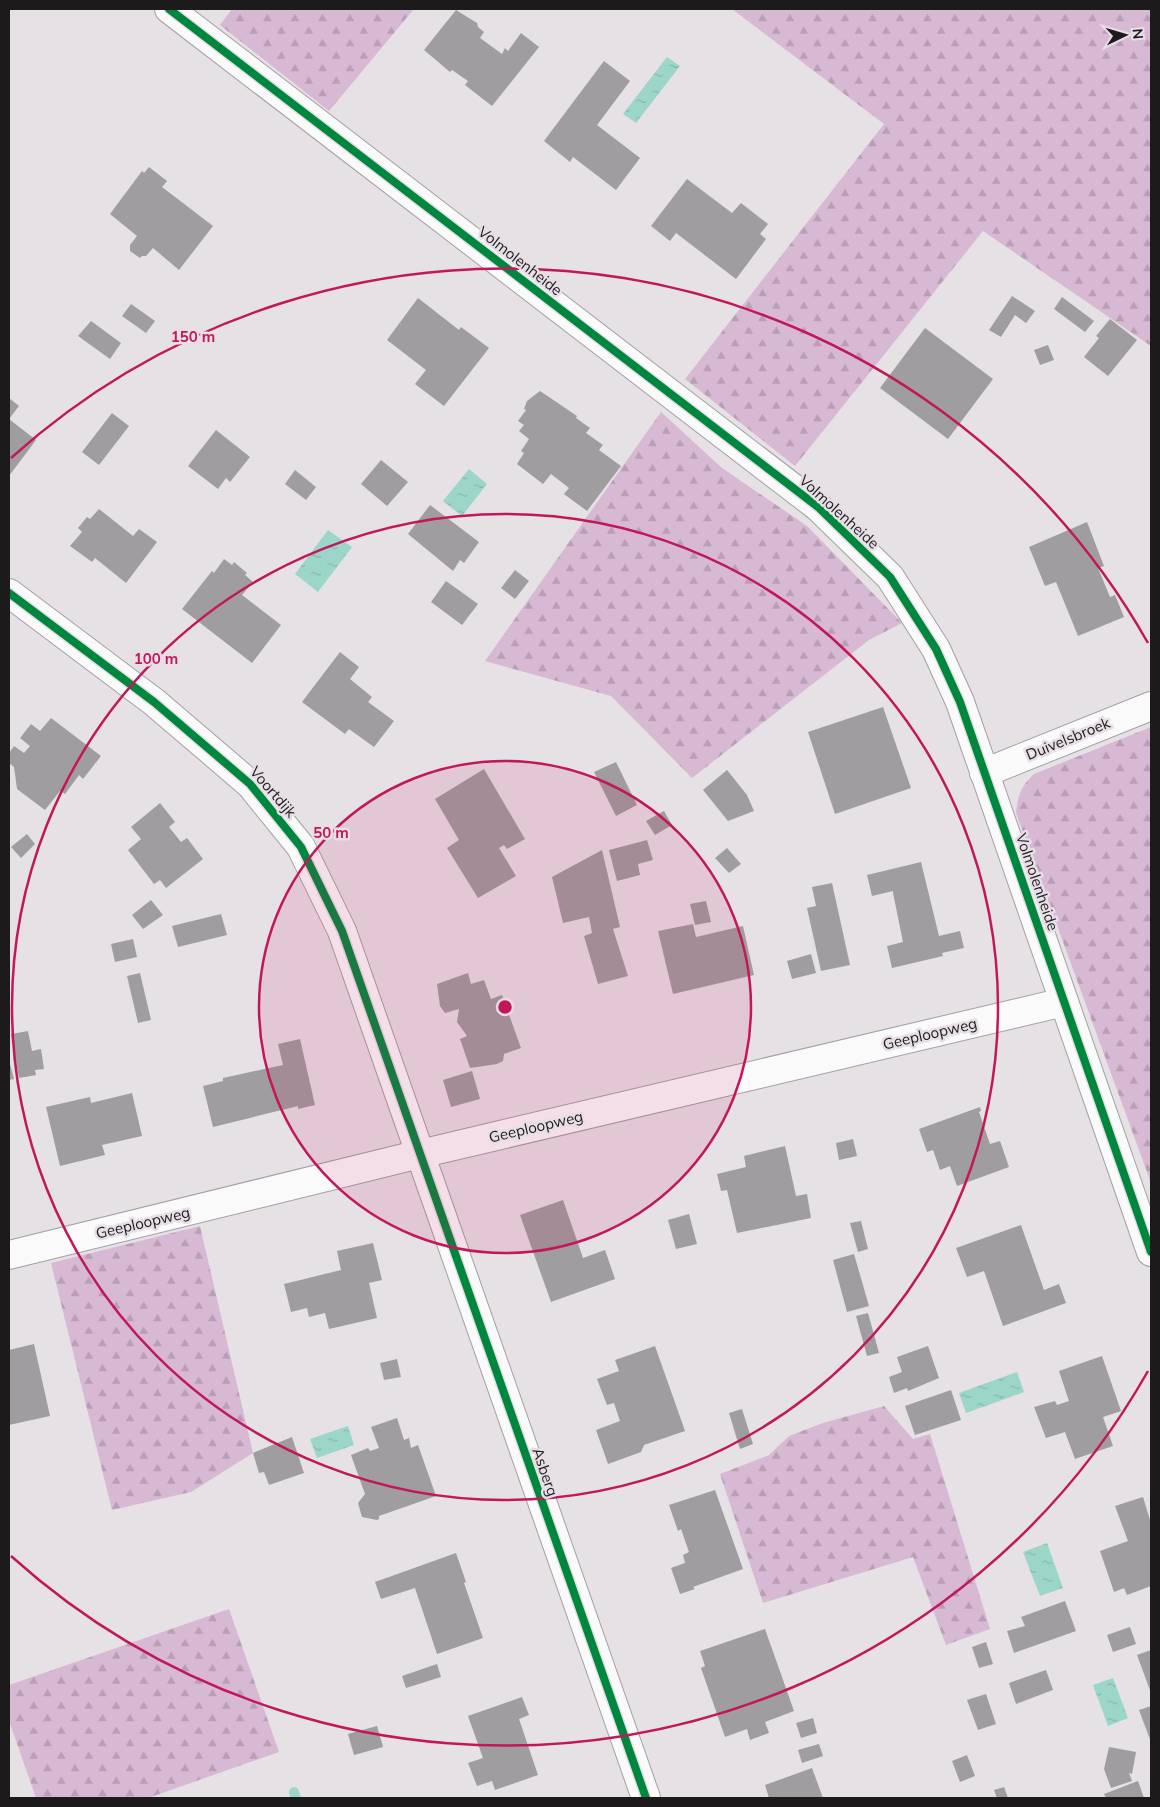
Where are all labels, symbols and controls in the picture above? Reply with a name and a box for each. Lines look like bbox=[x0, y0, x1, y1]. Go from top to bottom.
north arrow bbox=[1100, 10, 1150, 60]
text: N bbox=[1129, 28, 1147, 40]
street label: Volmolenheide bbox=[474, 222, 566, 299]
text: 150 m bbox=[171, 327, 215, 346]
street label: Volmolenheide bbox=[795, 471, 883, 553]
text: 100 m bbox=[134, 649, 178, 668]
street label: Duivelsbroek bbox=[1023, 713, 1113, 764]
street label: Voortdijk bbox=[246, 762, 301, 821]
text: 50 m bbox=[313, 823, 349, 842]
street label: Volmolenheide bbox=[1012, 831, 1063, 933]
centre of rings bbox=[496, 998, 514, 1016]
street label: Geeploopweg bbox=[881, 1013, 979, 1054]
street label: Geeploopweg bbox=[487, 1106, 585, 1147]
street label: Geeploopweg bbox=[94, 1202, 192, 1243]
street label: Asberg bbox=[528, 1445, 563, 1499]

